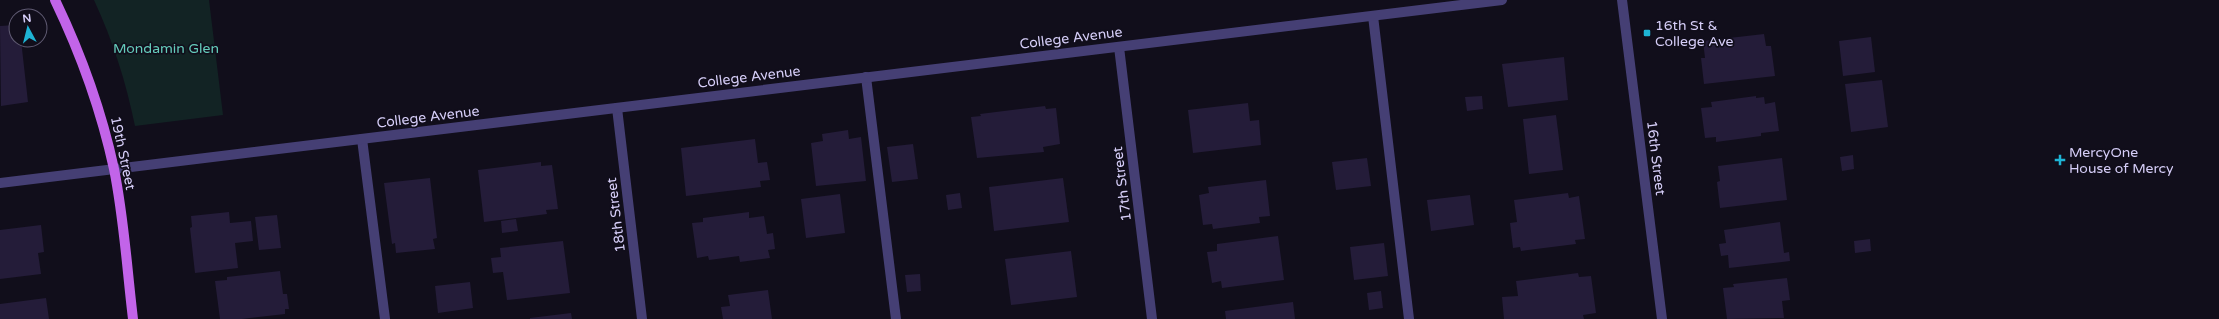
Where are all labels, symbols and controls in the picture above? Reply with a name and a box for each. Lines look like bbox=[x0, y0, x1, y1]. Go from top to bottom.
north arrow bbox=[8, 8, 48, 48]
text: N bbox=[22, 12, 32, 26]
place label: 16th St & College Ave bbox=[1655, 17, 1734, 50]
street label: College Avenue bbox=[1019, 23, 1123, 53]
marker: 16th St & College Ave bbox=[1642, 28, 1652, 38]
park label: Mondamin Glen bbox=[113, 40, 219, 57]
street label: College Avenue bbox=[697, 62, 801, 92]
street label: College Avenue bbox=[376, 102, 480, 132]
street label: 19th Street bbox=[107, 114, 139, 192]
street label: 16th Street bbox=[1643, 120, 1669, 197]
place label: MercyOne House of Mercy bbox=[2069, 144, 2174, 177]
street label: 17th Street bbox=[1109, 145, 1135, 222]
marker: MercyOne House of Mercy bbox=[2054, 154, 2066, 166]
street label: 18th Street bbox=[603, 176, 629, 253]

